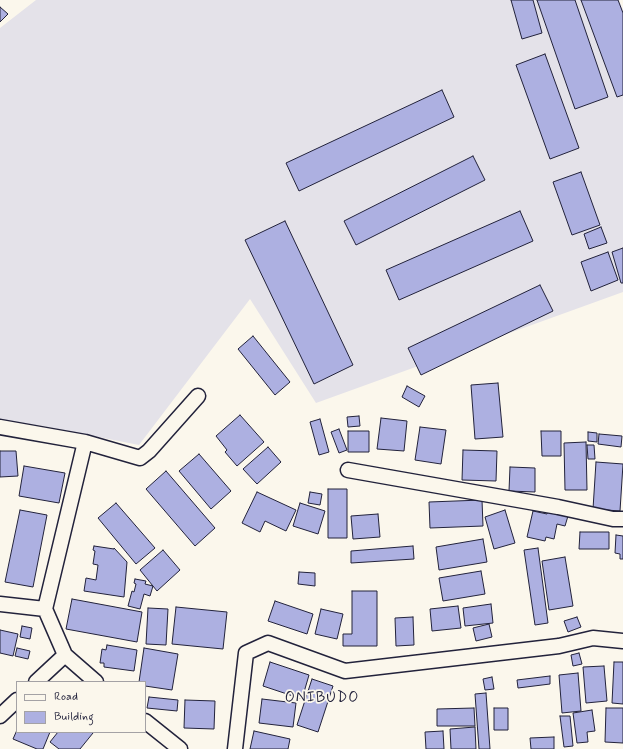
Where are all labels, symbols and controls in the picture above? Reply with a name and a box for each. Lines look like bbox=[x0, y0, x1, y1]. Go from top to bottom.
legend bbox=[16, 681, 146, 733]
text: Road bbox=[54, 689, 78, 705]
district label: ONIBUDO bbox=[284, 690, 360, 708]
text: Building bbox=[54, 709, 94, 725]

